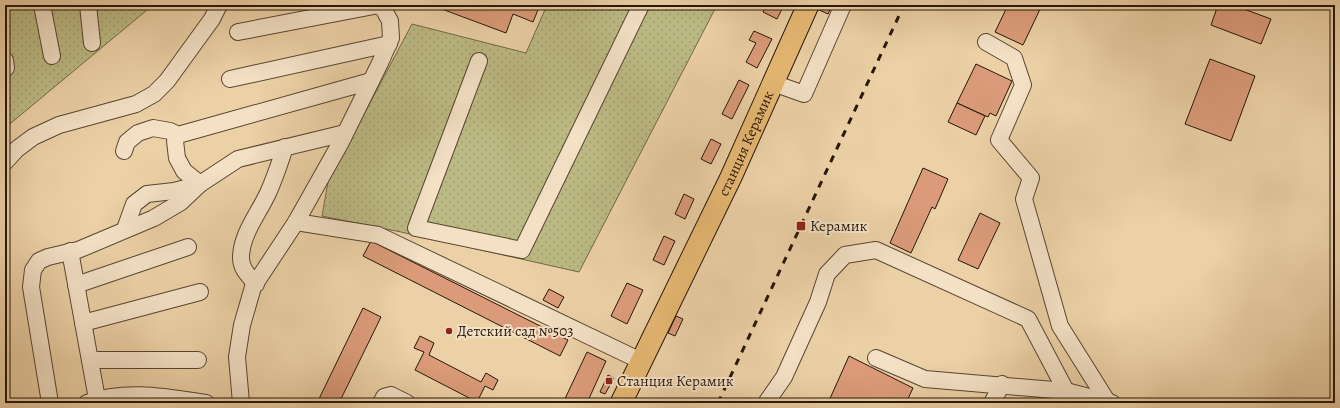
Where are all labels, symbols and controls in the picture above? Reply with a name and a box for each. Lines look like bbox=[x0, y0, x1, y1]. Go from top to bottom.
street label: станция Керамик bbox=[713, 87, 778, 200]
place label: Керамик bbox=[810, 216, 868, 236]
marker: Керамик bbox=[795, 220, 807, 232]
place label: Детский сад №503 bbox=[457, 321, 573, 341]
marker: Детский сад №503 bbox=[444, 326, 454, 336]
place label: Станция Керамик bbox=[617, 371, 734, 391]
marker: Станция Керамик bbox=[604, 376, 614, 386]

